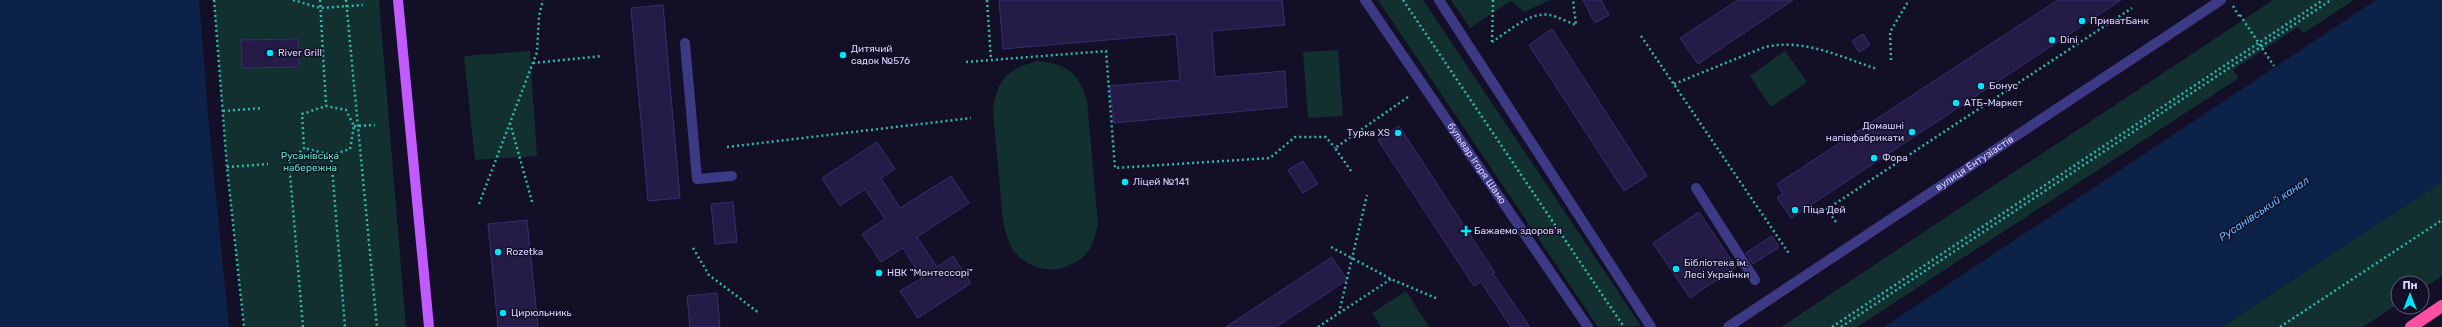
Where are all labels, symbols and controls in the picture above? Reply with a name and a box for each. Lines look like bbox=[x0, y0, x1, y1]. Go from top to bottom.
place label: ПриватБанк bbox=[2090, 15, 2149, 27]
marker: ПриватБанк bbox=[2077, 16, 2087, 26]
place label: Dini bbox=[2060, 34, 2078, 46]
marker: Dini bbox=[2047, 35, 2057, 45]
place label: Дитячий садок №576 bbox=[851, 43, 910, 67]
place label: River Grill bbox=[278, 47, 322, 59]
marker: River Grill bbox=[265, 48, 275, 58]
marker: Дитячий садок №576 bbox=[838, 50, 848, 60]
place label: Бонус bbox=[1989, 80, 2019, 92]
marker: Бонус bbox=[1976, 81, 1986, 91]
place label: АТБ-Маркет bbox=[1964, 97, 2023, 109]
marker: АТБ-Маркет bbox=[1951, 98, 1961, 108]
place label: Домашні напівфабрикати bbox=[1826, 120, 1904, 144]
street label: бульвар Ігоря Шамо bbox=[1445, 121, 1509, 207]
place label: Турка XS bbox=[1347, 127, 1390, 139]
marker: Домашні напівфабрикати bbox=[1907, 127, 1917, 137]
marker: Турка XS bbox=[1393, 128, 1403, 138]
street label: вулиця Ентузіастів bbox=[1933, 133, 2016, 194]
park label: Русанівська набережна bbox=[281, 150, 339, 174]
place label: Фора bbox=[1882, 152, 1908, 164]
marker: Фора bbox=[1869, 153, 1879, 163]
water label: Русанівський канал bbox=[2216, 174, 2312, 244]
place label: Ліцей №141 bbox=[1133, 176, 1189, 188]
marker: Ліцей №141 bbox=[1120, 177, 1130, 187]
place label: Піца Дей bbox=[1803, 204, 1845, 216]
marker: Піца Дей bbox=[1790, 205, 1800, 215]
place label: Бажаемо здоров'я bbox=[1474, 225, 1562, 237]
marker: Бажаемо здоров'я bbox=[1461, 226, 1471, 236]
place label: Rozetka bbox=[506, 246, 543, 258]
marker: Rozetka bbox=[493, 247, 503, 257]
place label: Бібліотека ім. Лесі Українки bbox=[1684, 257, 1749, 281]
marker: Бібліотека ім. Лесі Українки bbox=[1671, 264, 1681, 274]
place label: НВК "Монтессорі" bbox=[887, 267, 973, 279]
marker: НВК "Монтессорі" bbox=[874, 268, 884, 278]
north arrow bbox=[2390, 275, 2430, 315]
text: Пн bbox=[2402, 279, 2418, 292]
place label: Цирюльникь bbox=[511, 307, 572, 319]
marker: Цирюльникь bbox=[498, 308, 508, 318]

